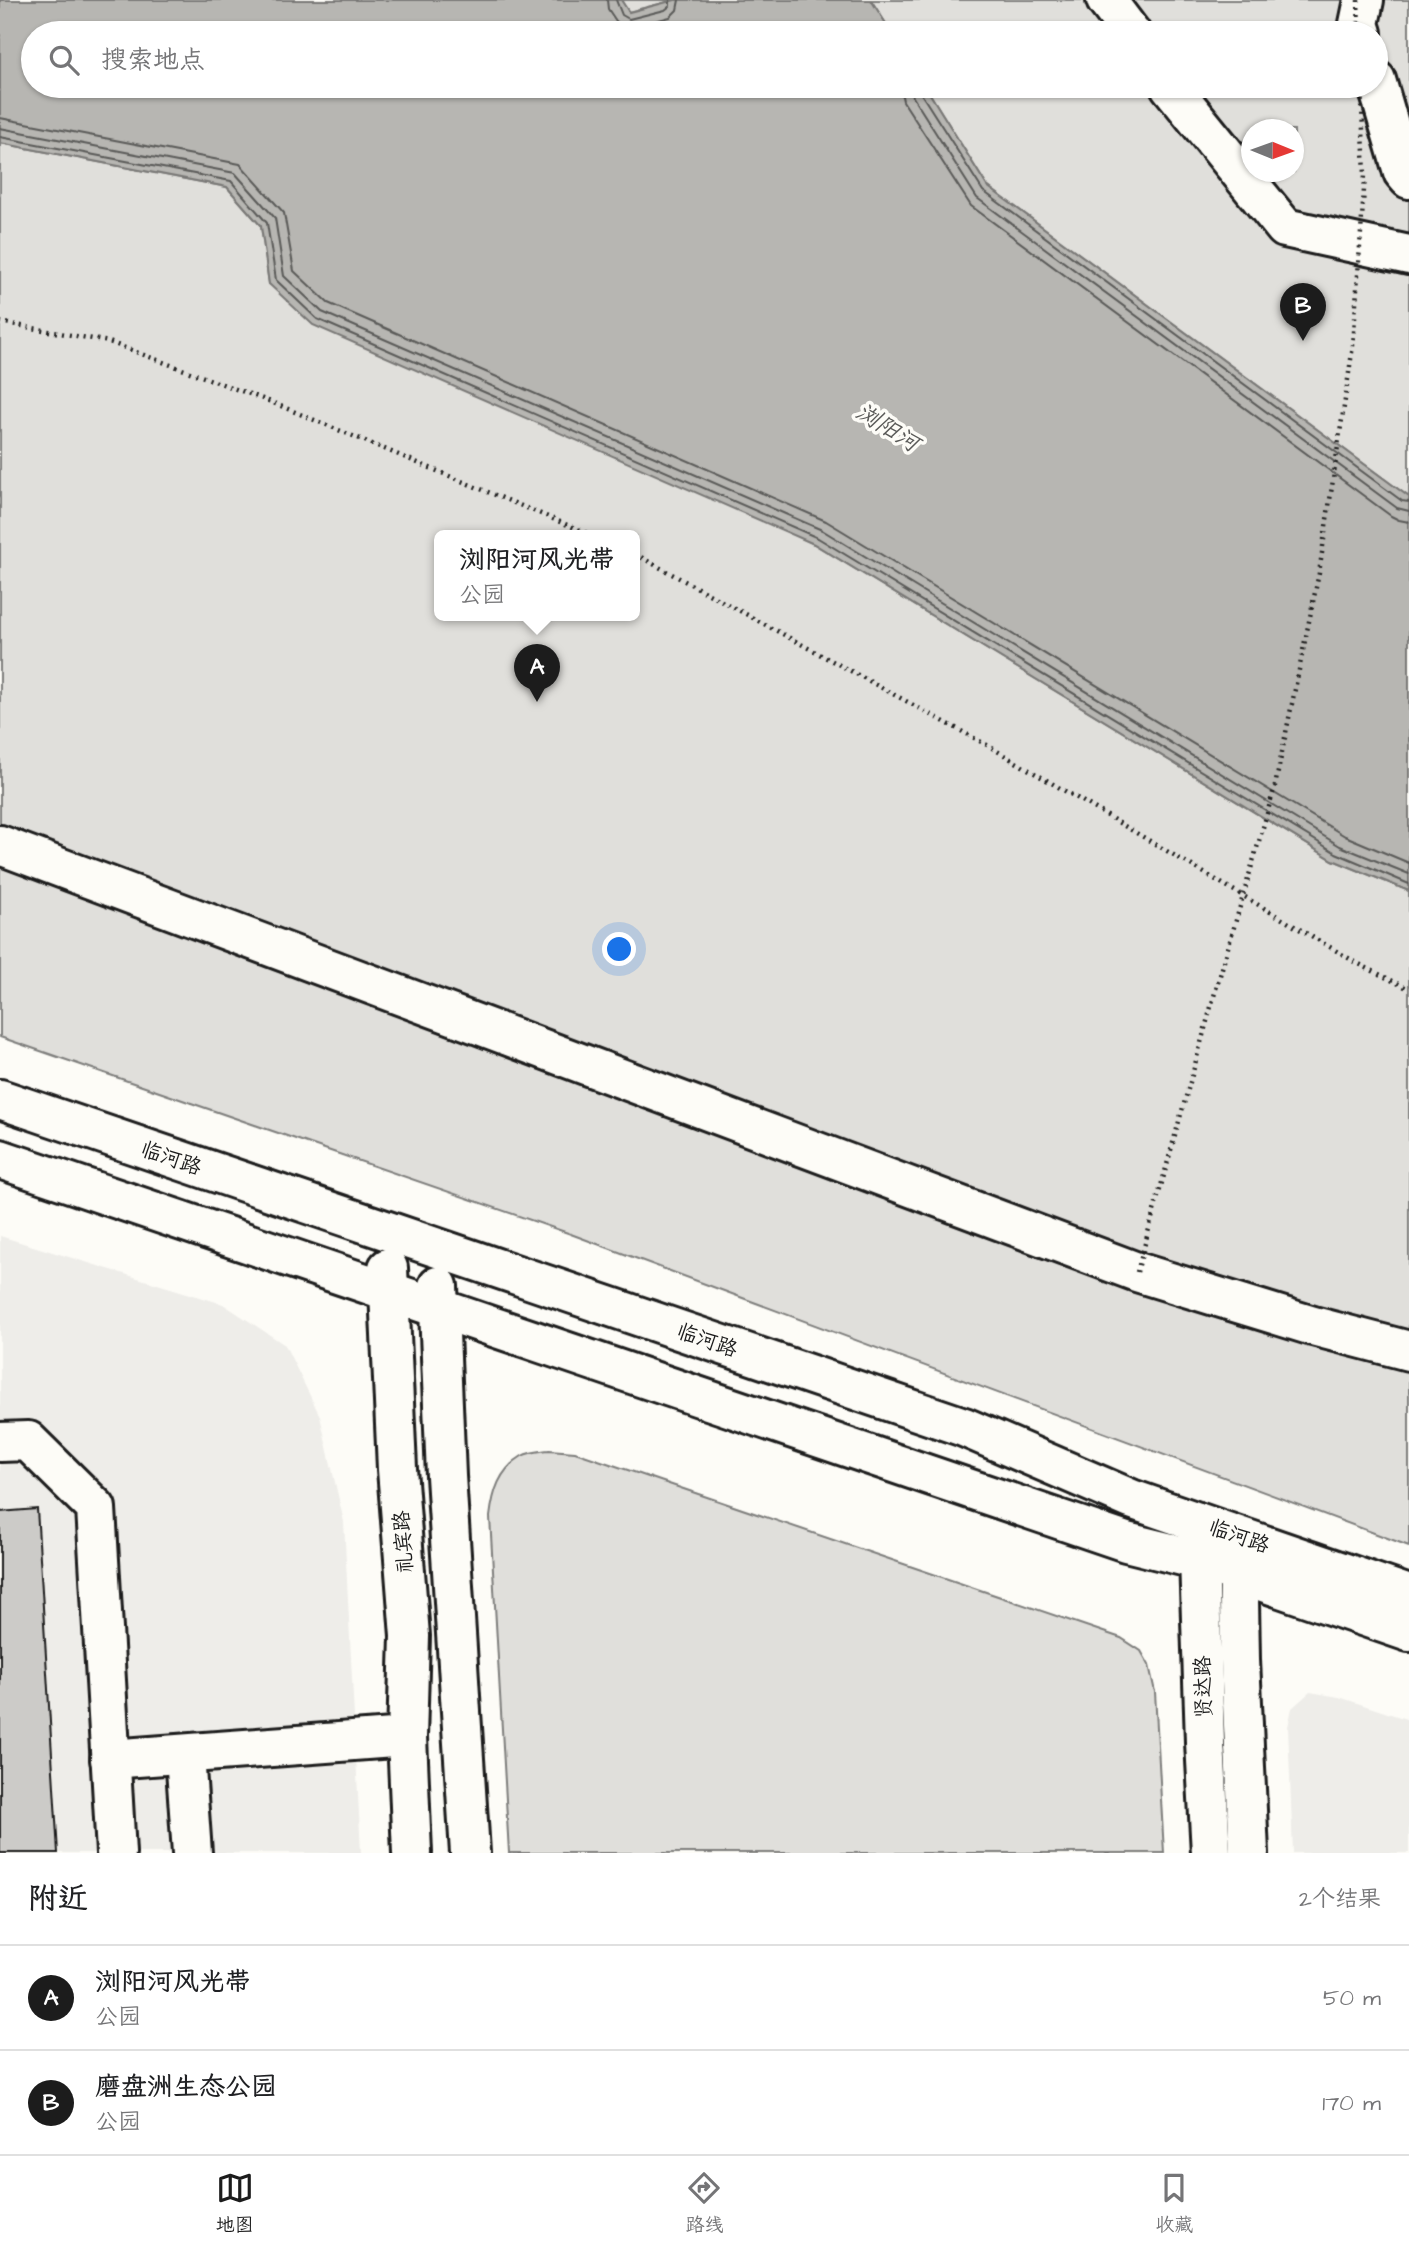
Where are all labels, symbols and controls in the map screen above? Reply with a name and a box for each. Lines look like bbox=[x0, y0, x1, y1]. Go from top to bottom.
search box bbox=[21, 21, 1388, 98]
icon: search bbox=[45, 41, 83, 79]
text: 搜索地点 bbox=[101, 42, 205, 78]
north arrow bbox=[1241, 119, 1304, 182]
pin: B bbox=[1280, 283, 1326, 341]
water label: 浏阳河 bbox=[850, 396, 929, 462]
popup bbox=[434, 530, 640, 621]
text: 浏阳河风光带 bbox=[459, 542, 615, 578]
text: 公园 bbox=[459, 579, 505, 611]
pin: A bbox=[514, 644, 560, 702]
your location bbox=[602, 932, 636, 966]
street label: 临河路 bbox=[136, 1135, 205, 1182]
street label: 临河路 bbox=[672, 1317, 741, 1364]
street label: 礼宾路 bbox=[387, 1510, 420, 1574]
street label: 临河路 bbox=[1204, 1513, 1273, 1560]
street label: 贤达路 bbox=[1188, 1655, 1219, 1719]
text: 附近 bbox=[28, 1878, 88, 1920]
text: 2个结果 bbox=[1299, 1883, 1381, 1915]
text: 浏阳河风光带 bbox=[95, 1964, 251, 2000]
text: A bbox=[44, 1982, 58, 2014]
text: 50 m bbox=[1323, 1982, 1381, 2014]
text: 公园 bbox=[95, 2001, 141, 2033]
text: 磨盘洲生态公园 bbox=[95, 2069, 277, 2105]
text: B bbox=[43, 2087, 59, 2119]
text: 170 m bbox=[1322, 2087, 1381, 2119]
text: 公园 bbox=[95, 2106, 141, 2138]
tab: 地图 bbox=[216, 2169, 254, 2239]
tab: 路线 bbox=[685, 2169, 723, 2239]
tab: 收藏 bbox=[1155, 2169, 1193, 2239]

